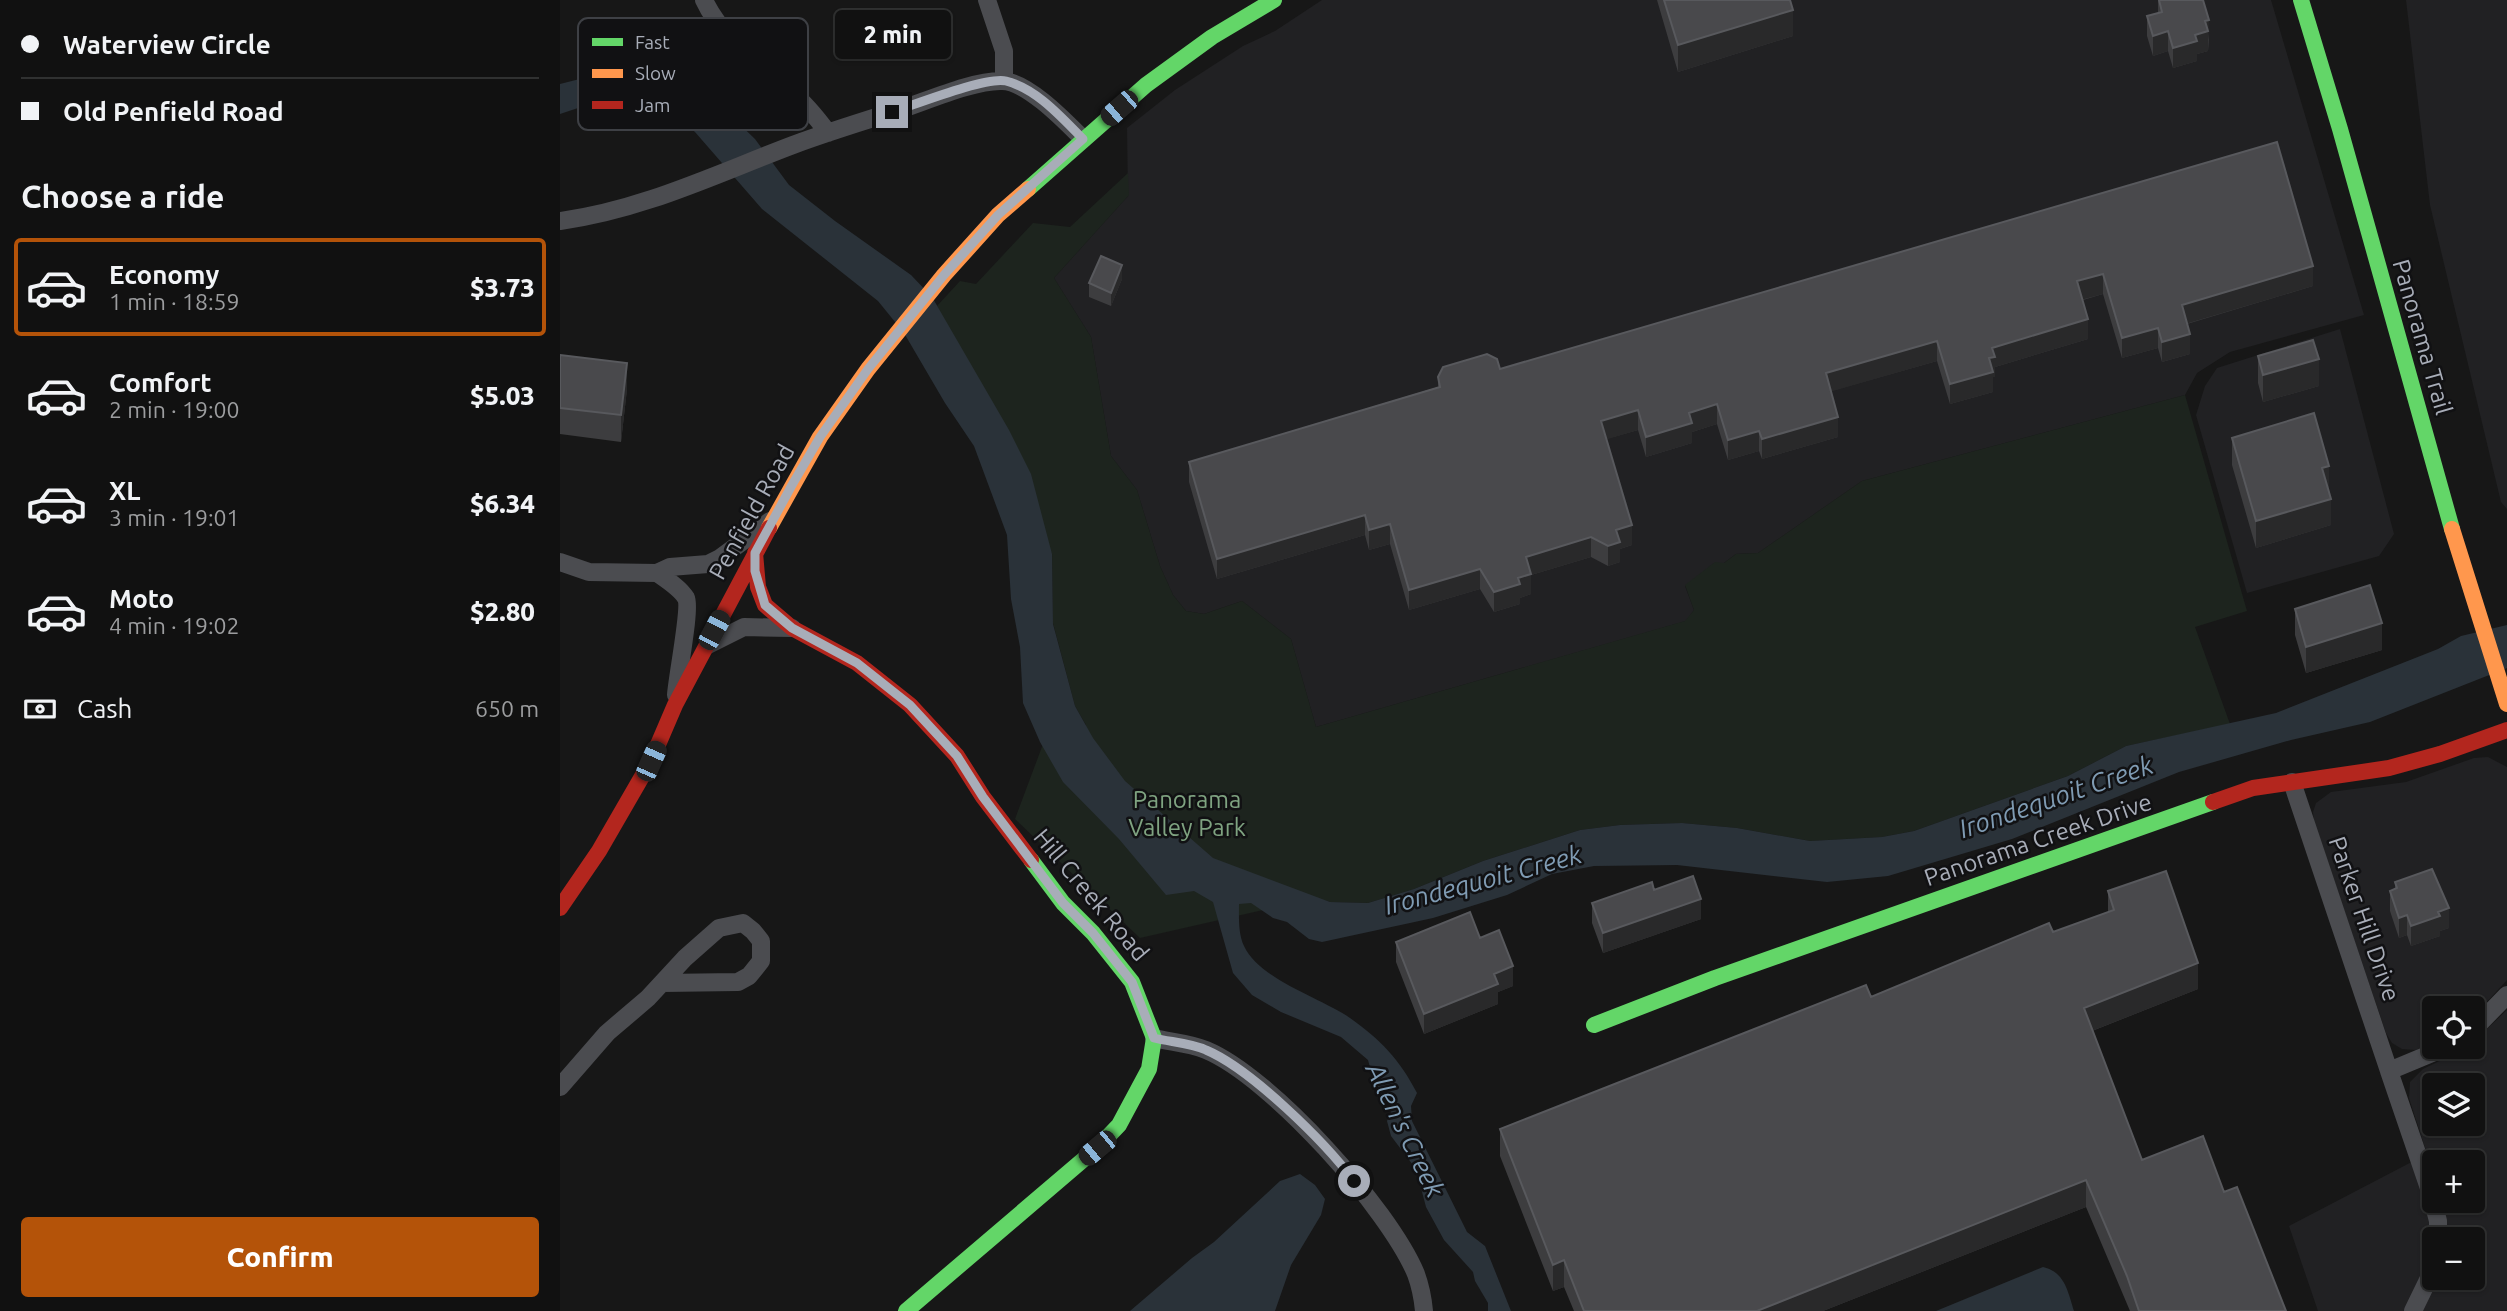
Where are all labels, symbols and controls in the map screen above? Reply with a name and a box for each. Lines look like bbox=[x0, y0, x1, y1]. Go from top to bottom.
callout: 2 min bbox=[834, 10, 950, 60]
legend bbox=[578, 18, 808, 130]
text: 2 min bbox=[864, 22, 922, 47]
text: Waterview Circle bbox=[63, 30, 271, 59]
text: Fast bbox=[635, 31, 670, 53]
text: Slow bbox=[635, 62, 676, 84]
car bbox=[1097, 86, 1142, 130]
text: Jam bbox=[635, 94, 671, 116]
route end bbox=[876, 96, 908, 128]
text: Old Penfield Road bbox=[63, 97, 284, 126]
text: Choose a ride bbox=[21, 178, 224, 214]
icon: car bbox=[25, 256, 88, 319]
street label: Panorama Trail bbox=[2387, 256, 2458, 418]
text: Economy bbox=[109, 260, 219, 289]
text: $3.73 bbox=[470, 273, 535, 302]
text: 1 min · 18:59 bbox=[109, 289, 240, 314]
icon: car bbox=[25, 364, 88, 427]
text: Comfort bbox=[109, 368, 212, 397]
text: $5.03 bbox=[470, 381, 535, 410]
text: 2 min · 19:00 bbox=[109, 397, 240, 422]
street label: Penfield Road bbox=[703, 440, 800, 584]
icon: car bbox=[25, 472, 88, 535]
text: XL bbox=[109, 476, 140, 505]
text: $6.34 bbox=[470, 489, 535, 518]
text: 3 min · 19:01 bbox=[109, 505, 240, 530]
icon: car bbox=[25, 580, 88, 643]
text: Moto bbox=[109, 584, 174, 613]
text: $2.80 bbox=[470, 597, 535, 626]
car bbox=[695, 607, 734, 653]
text: 4 min · 19:02 bbox=[109, 613, 240, 638]
icon: cash bbox=[21, 690, 59, 728]
text: Cash bbox=[77, 694, 132, 723]
text: 650 m bbox=[475, 696, 539, 721]
car bbox=[633, 738, 670, 784]
water label: Irondequoit Creek bbox=[1955, 750, 2157, 843]
park label: Panorama Valley Park bbox=[1128, 786, 1246, 841]
street label: Panorama Creek Drive bbox=[1921, 788, 2155, 891]
street label: Hill Creek Road bbox=[1028, 823, 1154, 966]
street label: Parker Hill Drive bbox=[2324, 833, 2405, 1005]
water label: Irondequoit Creek bbox=[1381, 839, 1585, 920]
map controls bbox=[2422, 996, 2485, 1290]
button: locate bbox=[2422, 996, 2485, 1059]
water label: Allen's Creek bbox=[1360, 1056, 1451, 1202]
button: layers bbox=[2422, 1073, 2485, 1136]
car bbox=[1075, 1126, 1120, 1170]
button: + bbox=[2422, 1150, 2485, 1213]
route start bbox=[1338, 1165, 1370, 1197]
button: Confirm bbox=[21, 1217, 539, 1297]
button: − bbox=[2422, 1227, 2485, 1290]

